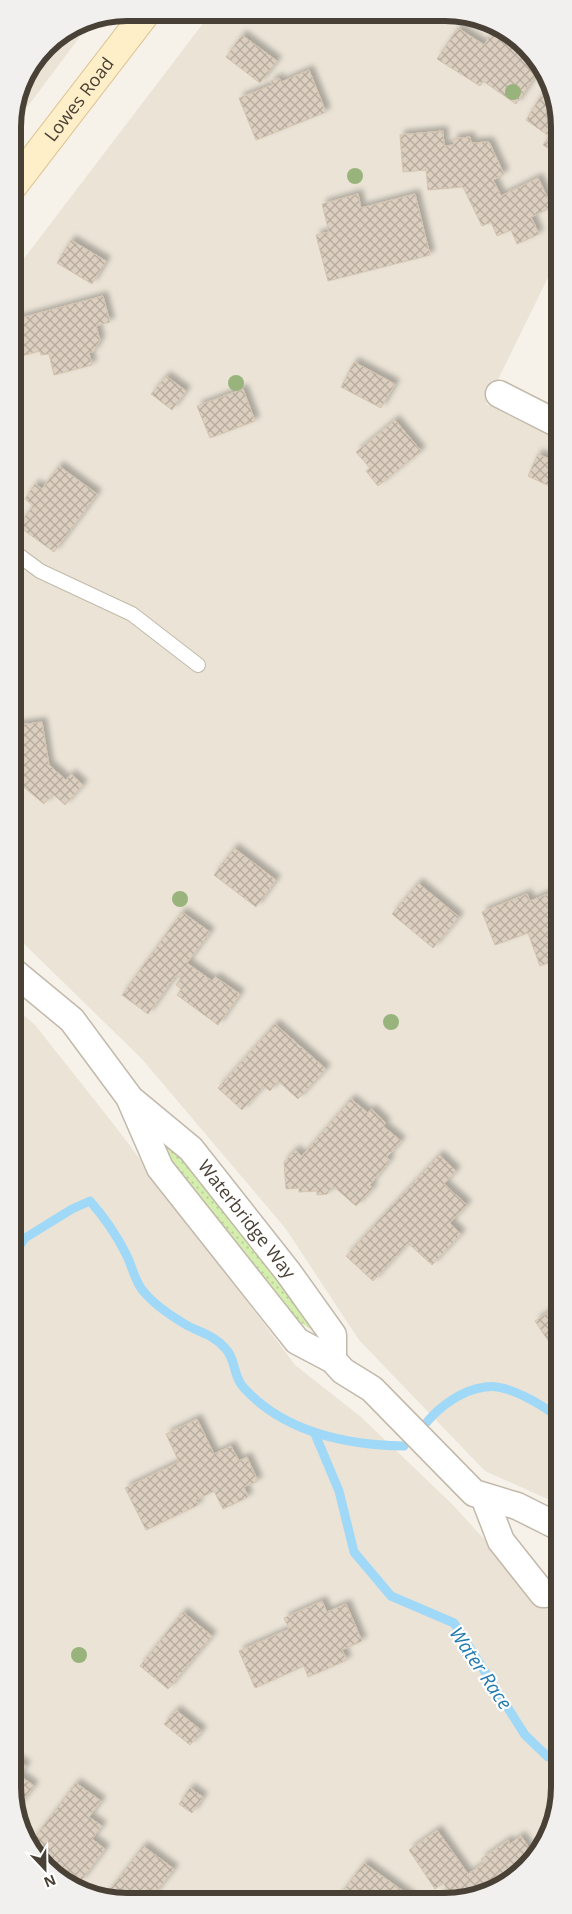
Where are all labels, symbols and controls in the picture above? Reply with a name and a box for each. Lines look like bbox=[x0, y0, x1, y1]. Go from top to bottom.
street label: Lowes Road bbox=[38, 52, 119, 146]
street label: Waterbridge Way bbox=[193, 1155, 302, 1284]
water label: Water Race bbox=[444, 1621, 518, 1715]
north arrow bbox=[20, 1844, 70, 1894]
text: N bbox=[41, 1871, 59, 1892]

